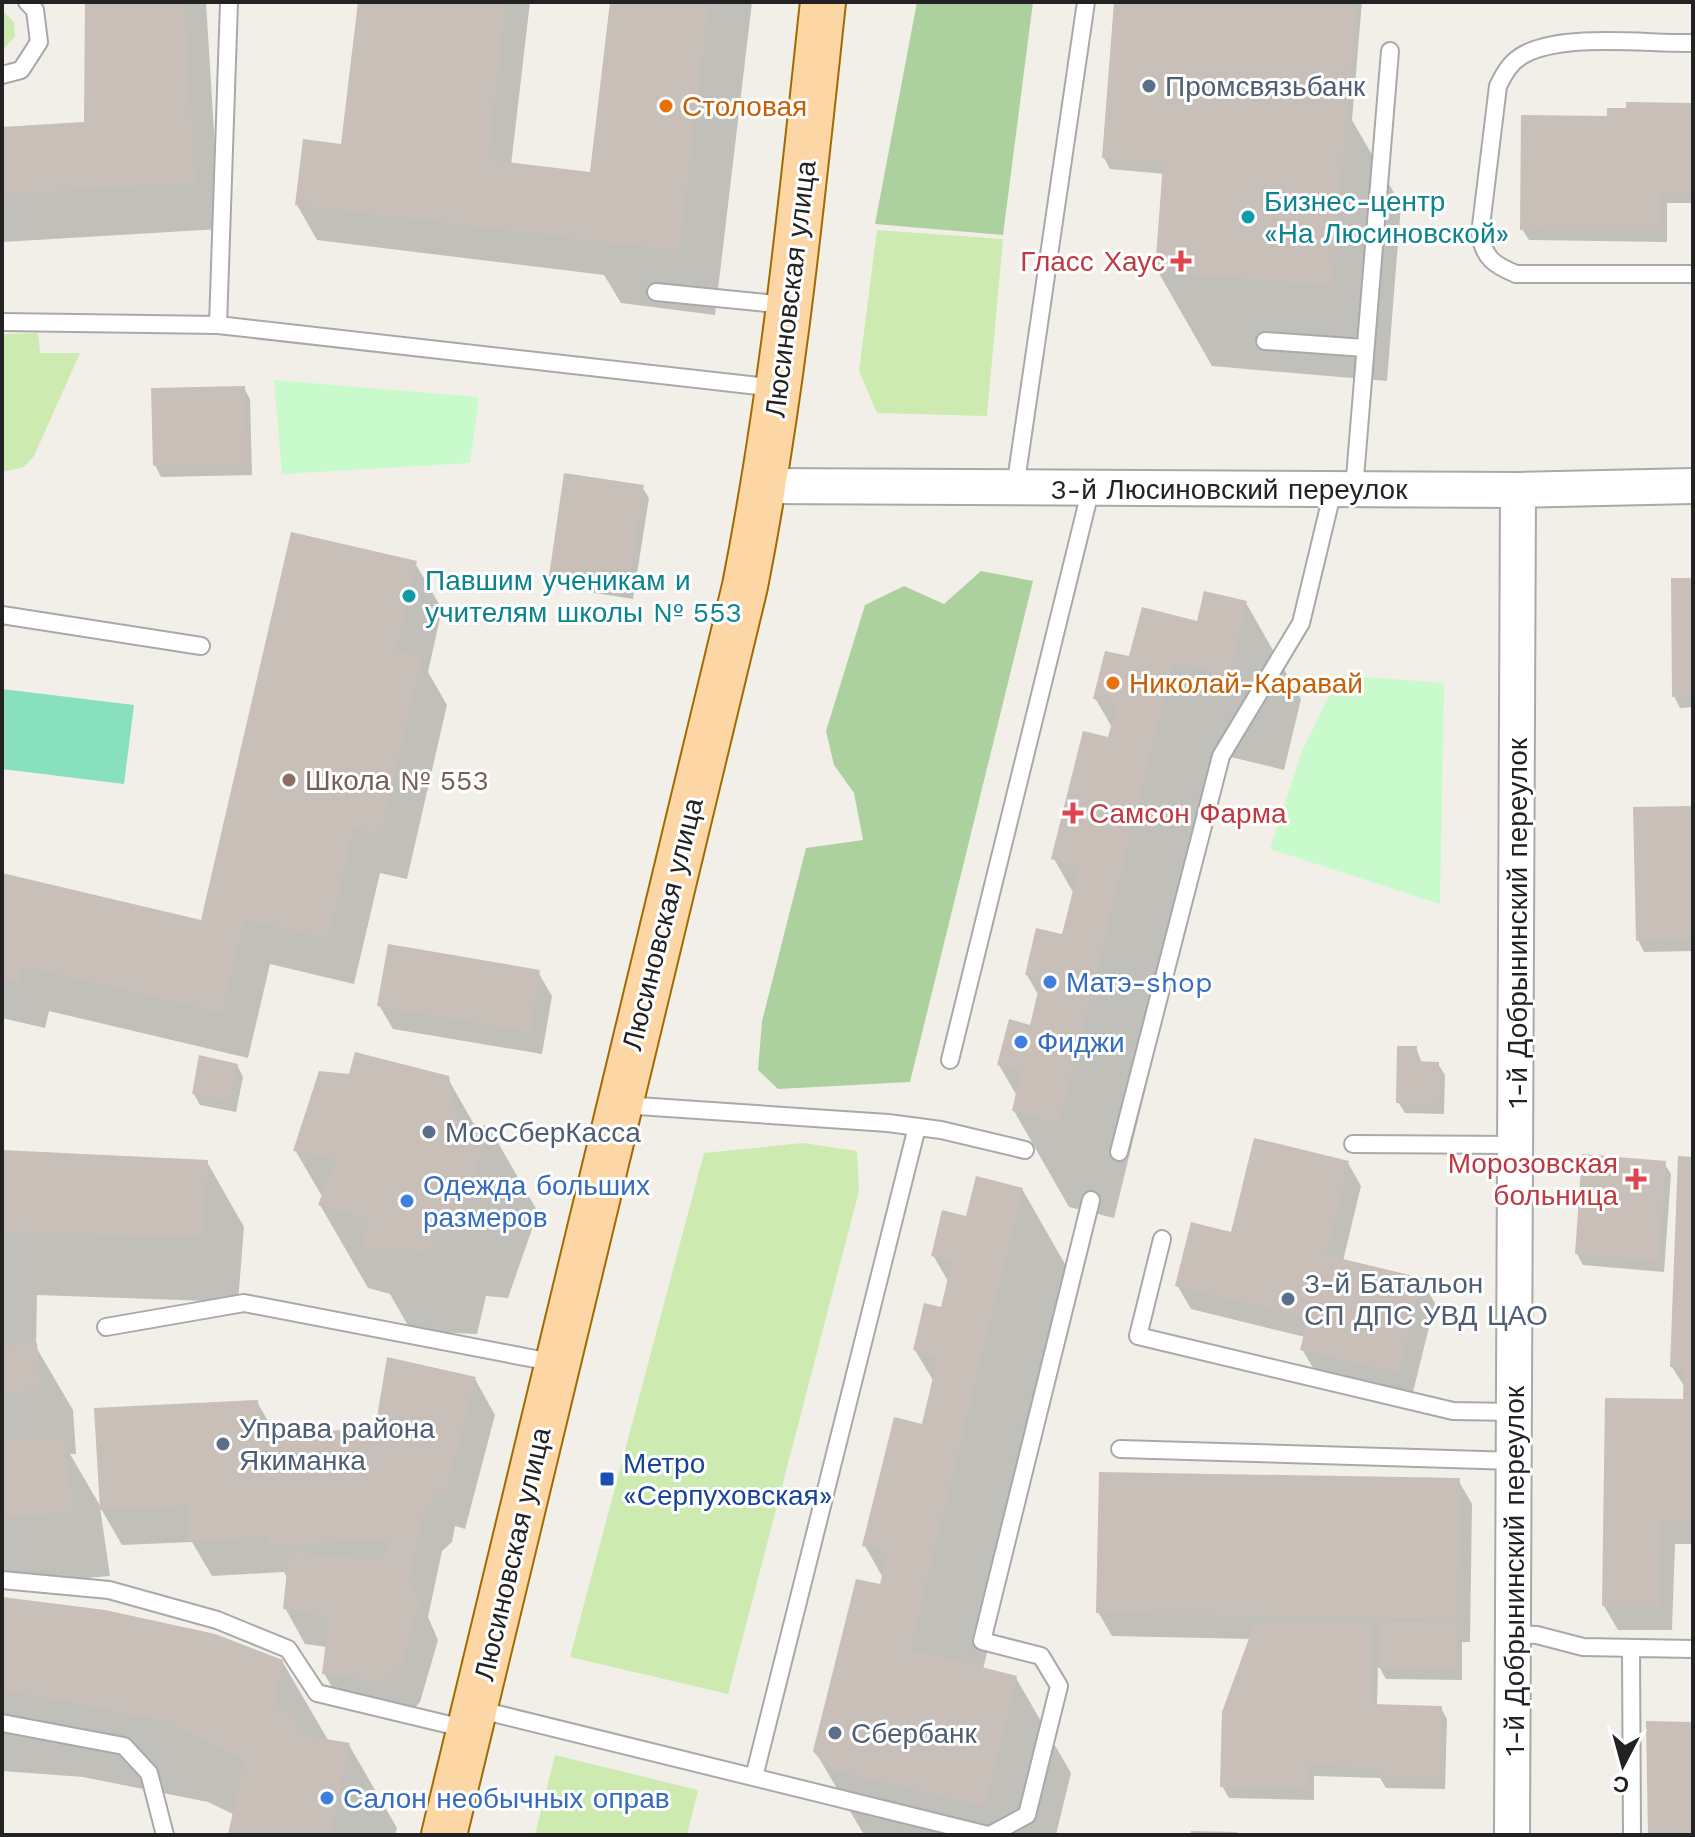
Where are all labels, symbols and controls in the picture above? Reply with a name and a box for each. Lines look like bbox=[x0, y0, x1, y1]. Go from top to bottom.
place label: Промсвязьбанк bbox=[1165, 70, 1366, 103]
marker: Промсвязьбанк bbox=[1140, 77, 1158, 95]
place label: Столовая bbox=[682, 90, 807, 123]
marker: Столовая bbox=[657, 97, 675, 115]
street label: Люсиновская улица bbox=[758, 158, 823, 419]
place label: Бизнес-центр «На Люсиновской» bbox=[1264, 185, 1509, 250]
marker: Бизнес-центр «На Люсиновской» bbox=[1239, 208, 1257, 226]
place label: Гласс Хаус bbox=[1020, 245, 1165, 278]
marker: Гласс Хаус bbox=[1172, 252, 1190, 270]
street label: 3-й Люсиновский переулок bbox=[1051, 473, 1408, 506]
place label: Павшим ученикам и учителям школы № 553 bbox=[425, 564, 742, 629]
marker: Павшим ученикам и учителям школы № 553 bbox=[400, 587, 418, 605]
place label: Николай-Каравай bbox=[1129, 667, 1363, 700]
marker: Николай-Каравай bbox=[1104, 674, 1122, 692]
street label: 1-й Добрынинский переулок bbox=[1501, 737, 1534, 1108]
place label: Школа № 553 bbox=[305, 764, 489, 797]
marker: Школа № 553 bbox=[280, 771, 298, 789]
street label: Люсиновская улица bbox=[615, 794, 710, 1054]
place label: Самсон Фарма bbox=[1089, 797, 1287, 830]
marker: Самсон Фарма bbox=[1064, 804, 1082, 822]
place label: Матэ-shop bbox=[1066, 966, 1212, 999]
marker: Матэ-shop bbox=[1041, 973, 1059, 991]
place label: Фиджи bbox=[1037, 1026, 1125, 1059]
marker: Фиджи bbox=[1012, 1033, 1030, 1051]
place label: МосСберКасса bbox=[445, 1116, 641, 1149]
marker: МосСберКасса bbox=[420, 1123, 438, 1141]
place label: Морозовская больница bbox=[1448, 1147, 1618, 1212]
marker: Морозовская больница bbox=[1625, 1168, 1647, 1190]
place label: Одежда больших размеров bbox=[423, 1169, 650, 1234]
marker: Одежда больших размеров bbox=[398, 1192, 416, 1210]
place label: 3-й Батальон СП ДПС УВД ЦАО bbox=[1304, 1267, 1548, 1332]
marker: 3-й Батальон СП ДПС УВД ЦАО bbox=[1279, 1290, 1297, 1308]
street label: 1-й Добрынинский переулок bbox=[1498, 1385, 1531, 1756]
place label: Управа района Якиманка bbox=[239, 1412, 435, 1477]
street label: Люсиновская улица bbox=[467, 1424, 558, 1684]
marker: Управа района Якиманка bbox=[214, 1435, 232, 1453]
place label: Метро «Серпуховская» bbox=[623, 1447, 833, 1512]
marker: Метро «Серпуховская» bbox=[598, 1470, 616, 1488]
place label: Сбербанк bbox=[851, 1717, 978, 1750]
marker: Сбербанк bbox=[826, 1724, 844, 1742]
north arrow bbox=[1583, 1725, 1663, 1805]
text: С bbox=[1612, 1771, 1630, 1798]
place label: Салон необычных оправ bbox=[343, 1782, 670, 1815]
marker: Салон необычных оправ bbox=[318, 1789, 336, 1807]

